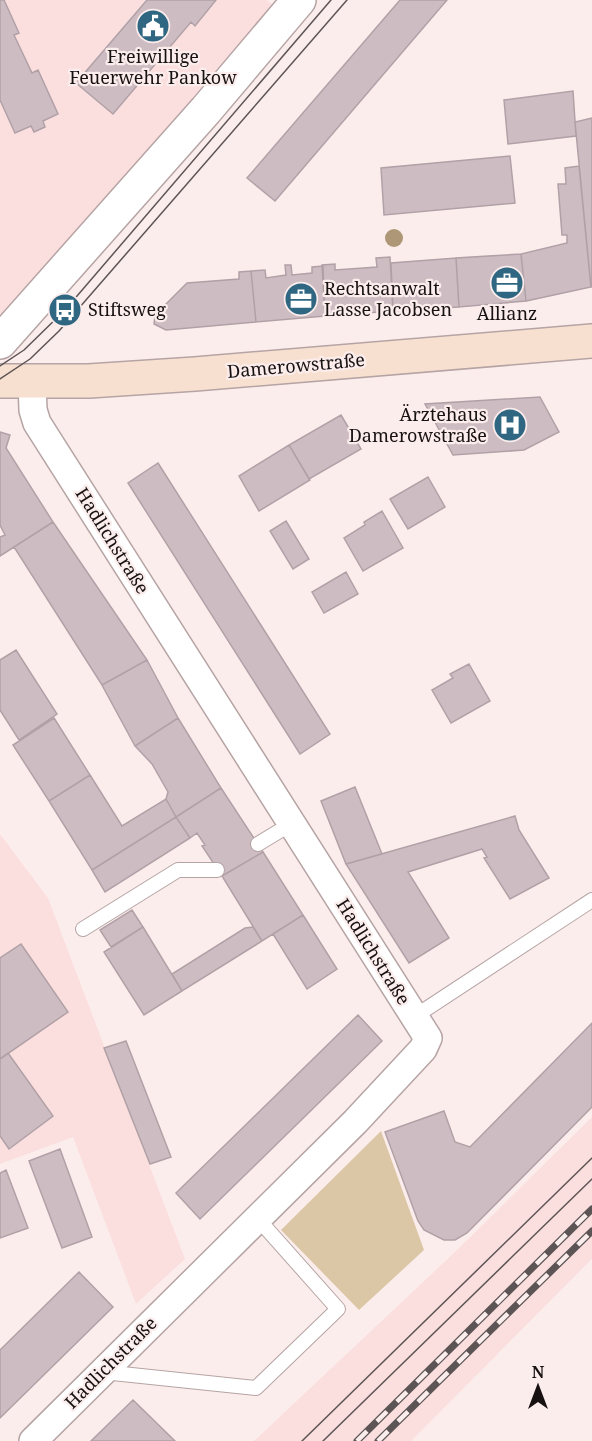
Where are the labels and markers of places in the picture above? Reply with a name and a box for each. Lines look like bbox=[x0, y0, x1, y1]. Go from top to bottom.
public building icon: Freiwillige Feuerwehr Pankow bbox=[135, 8, 171, 44]
place label: Freiwillige Feuerwehr Pankow bbox=[69, 44, 237, 89]
office icon: Allianz bbox=[489, 265, 525, 301]
place label: Rechtsanwalt Lasse Jacobsen bbox=[324, 276, 452, 321]
office icon: Rechtsanwalt Lasse Jacobsen bbox=[283, 281, 319, 317]
bus stop icon: Stiftsweg bbox=[47, 292, 83, 328]
place label: Stiftsweg bbox=[88, 297, 166, 321]
place label: Allianz bbox=[477, 301, 537, 325]
place label: Ärztehaus Damerowstraße bbox=[349, 402, 487, 447]
hospital icon: Ärztehaus Damerowstraße bbox=[492, 407, 528, 443]

